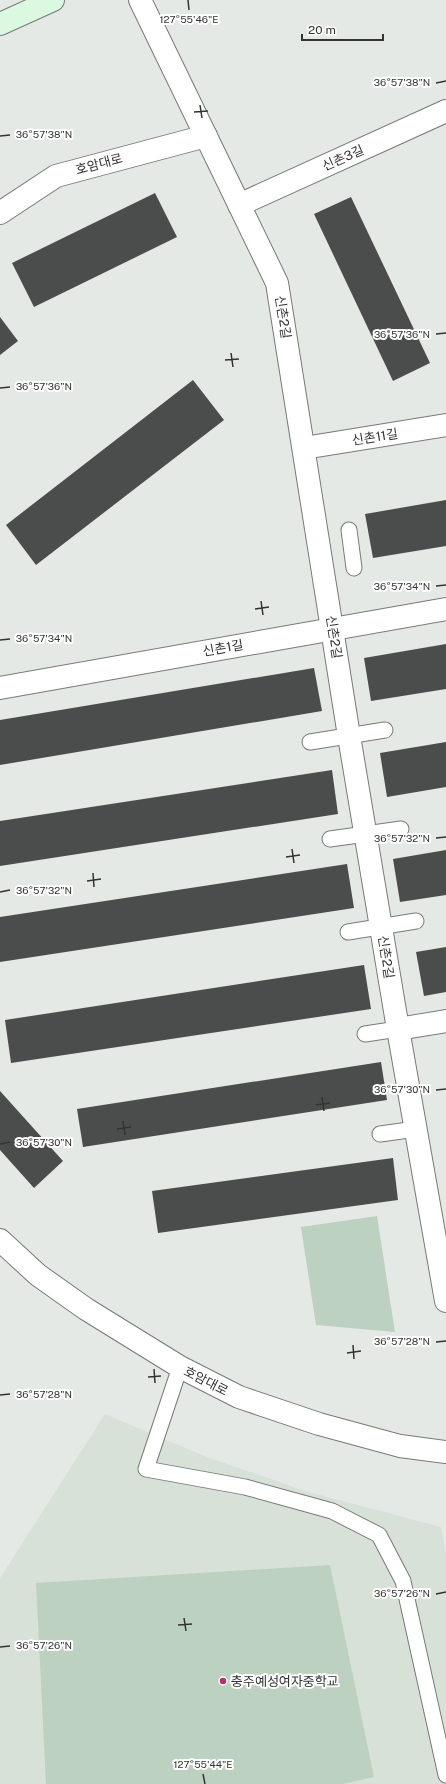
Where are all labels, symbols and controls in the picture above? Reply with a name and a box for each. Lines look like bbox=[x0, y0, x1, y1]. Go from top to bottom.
text: 127°55'46"E bbox=[160, 13, 218, 25]
scale bar bbox=[302, 16, 383, 42]
text: 20 m bbox=[308, 23, 336, 37]
text: 36°57'38"N bbox=[374, 76, 430, 88]
text: 36°57'38"N bbox=[16, 128, 72, 140]
street label: 신촌3길 bbox=[320, 142, 366, 174]
street label: 호암대로 bbox=[74, 151, 124, 177]
street label: 신촌2길 bbox=[272, 294, 294, 340]
text: 36°57'36"N bbox=[374, 328, 430, 340]
text: 36°57'36"N bbox=[16, 380, 72, 392]
street label: 신촌11길 bbox=[351, 426, 399, 448]
text: 36°57'34"N bbox=[374, 580, 430, 592]
street label: 신촌2길 bbox=[323, 614, 345, 660]
text: 36°57'34"N bbox=[16, 632, 72, 644]
street label: 신촌1길 bbox=[201, 637, 245, 659]
text: 36°57'32"N bbox=[374, 832, 430, 844]
text: 36°57'32"N bbox=[16, 884, 72, 896]
street label: 신촌2길 bbox=[375, 934, 397, 980]
text: 36°57'30"N bbox=[374, 1083, 430, 1095]
text: 36°57'30"N bbox=[16, 1136, 72, 1148]
text: 36°57'28"N bbox=[374, 1335, 430, 1347]
street label: 호암대로 bbox=[181, 1363, 231, 1399]
text: 36°57'28"N bbox=[16, 1388, 72, 1400]
text: 36°57'26"N bbox=[374, 1587, 430, 1599]
text: 36°57'26"N bbox=[16, 1639, 72, 1651]
place label: 충주예성여자중학교 bbox=[231, 1674, 339, 1689]
marker: 충주예성여자중학교 bbox=[218, 1676, 228, 1686]
text: 127°55'44"E bbox=[174, 1758, 233, 1770]

